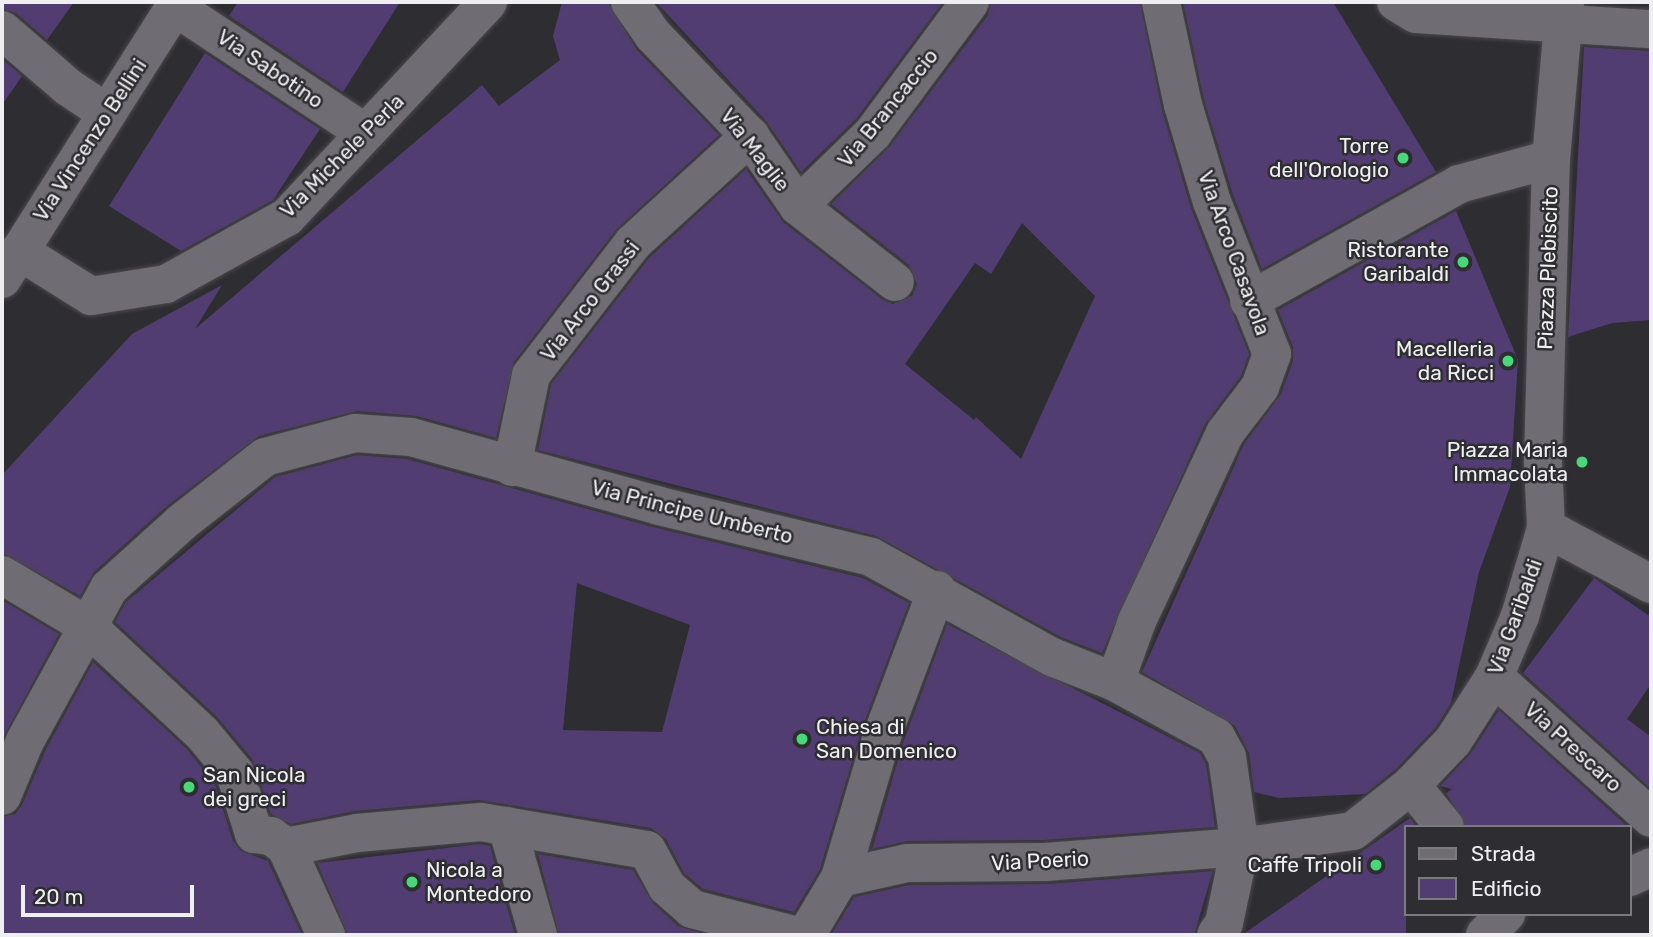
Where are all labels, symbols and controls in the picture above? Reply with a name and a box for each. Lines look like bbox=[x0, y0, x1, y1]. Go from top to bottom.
street label: Via Sabotino bbox=[212, 24, 328, 114]
street label: Via Brancaccio bbox=[833, 44, 943, 172]
street label: Via Vincenzo Bellini bbox=[28, 54, 152, 226]
street label: Via Michele Perla bbox=[275, 89, 409, 223]
street label: Via Maglie bbox=[715, 104, 795, 196]
place label: Torre dell'Orologio bbox=[1269, 133, 1389, 183]
marker: Torre dell'Orologio bbox=[1395, 150, 1411, 166]
street label: Via Arco Casavola bbox=[1192, 167, 1276, 339]
street label: Piazza Plebiscito bbox=[1533, 186, 1563, 350]
street label: Via Arco Grassi bbox=[535, 236, 645, 366]
place label: Ristorante Garibaldi bbox=[1347, 237, 1449, 287]
marker: Ristorante Garibaldi bbox=[1455, 254, 1471, 270]
place label: Macelleria da Ricci bbox=[1396, 336, 1494, 386]
marker: Macelleria da Ricci bbox=[1500, 353, 1516, 369]
place label: Piazza Maria Immacolata bbox=[1447, 437, 1568, 487]
marker: Piazza Maria Immacolata bbox=[1574, 454, 1590, 470]
street label: Via Principe Umberto bbox=[589, 475, 795, 549]
street label: Via Garibaldi bbox=[1482, 556, 1548, 678]
street label: Via Prescaro bbox=[1519, 697, 1627, 797]
place label: Chiesa di San Domenico bbox=[816, 714, 957, 764]
marker: Chiesa di San Domenico bbox=[794, 731, 810, 747]
place label: San Nicola dei greci bbox=[203, 762, 306, 812]
marker: San Nicola dei greci bbox=[181, 779, 197, 795]
legend bbox=[1404, 825, 1632, 916]
text: Strada bbox=[1471, 841, 1536, 866]
street label: Via Poerio bbox=[991, 846, 1089, 876]
place label: Caffe Tripoli bbox=[1247, 852, 1362, 878]
place label: Nicola a Montedoro bbox=[426, 857, 532, 907]
marker: Caffe Tripoli bbox=[1368, 857, 1384, 873]
scale bar bbox=[24, 870, 198, 914]
marker: Nicola a Montedoro bbox=[404, 874, 420, 890]
text: Edificio bbox=[1471, 876, 1541, 901]
text: 20 m bbox=[34, 884, 83, 909]

